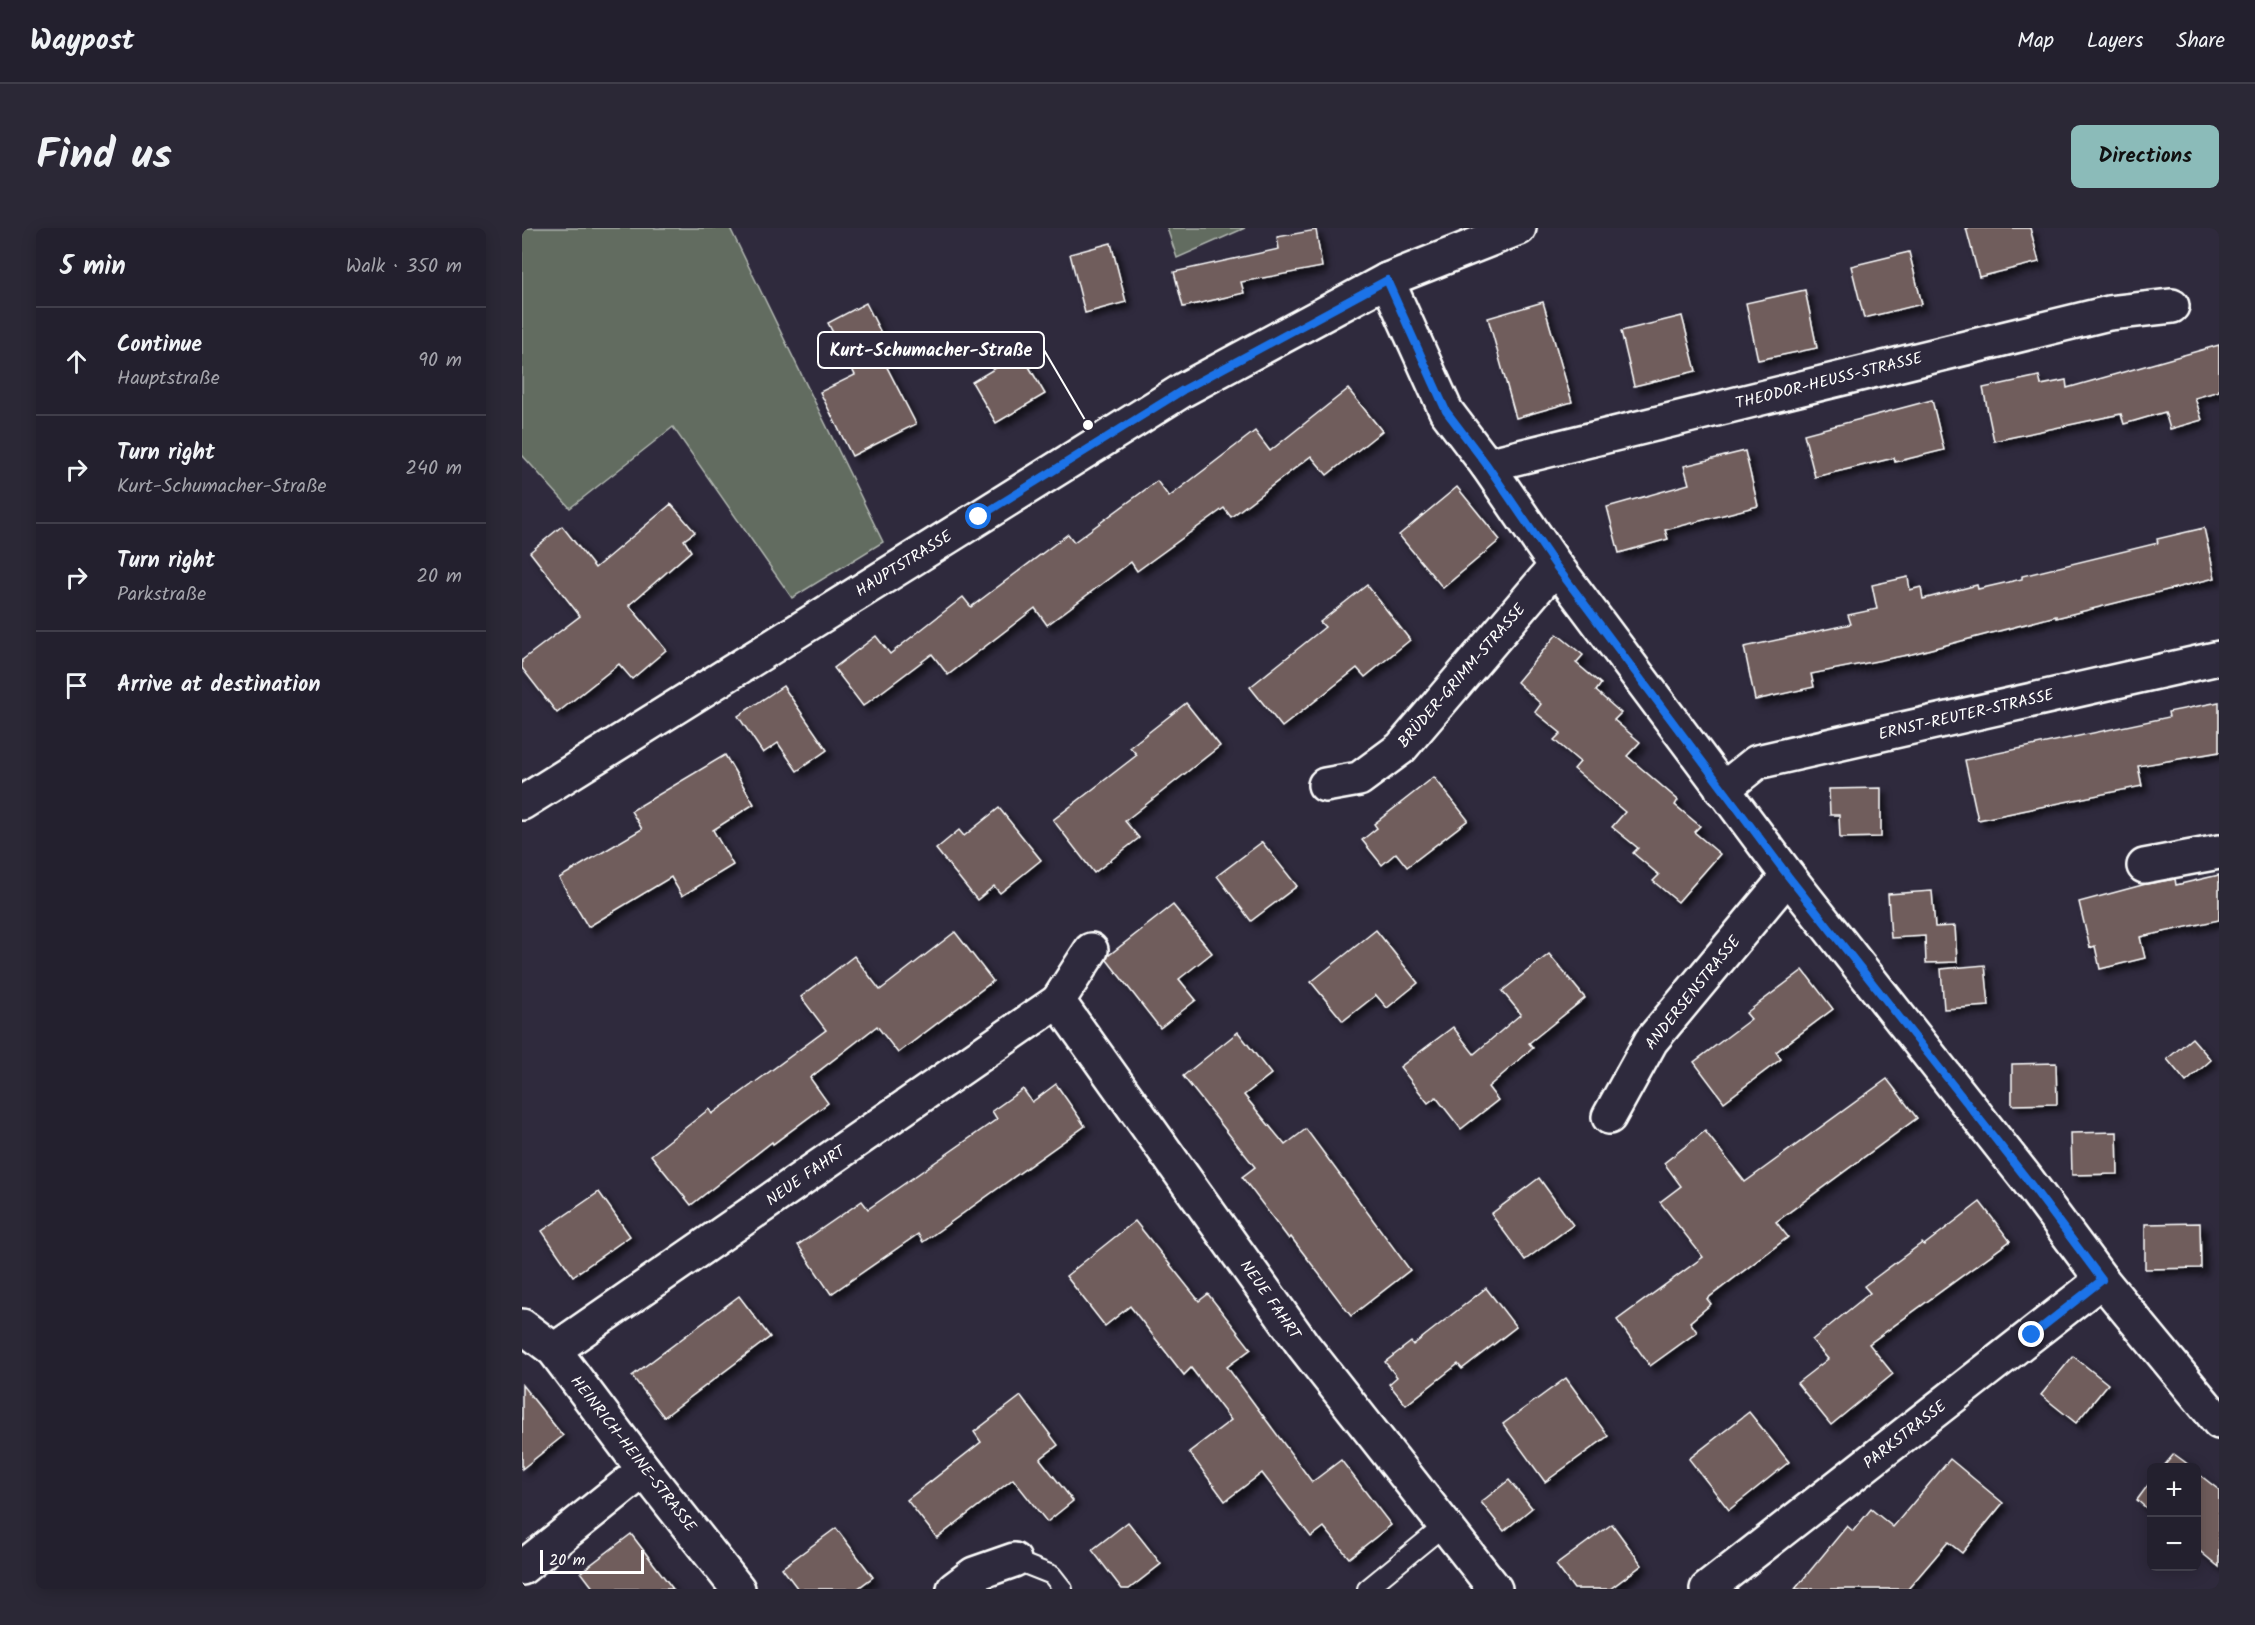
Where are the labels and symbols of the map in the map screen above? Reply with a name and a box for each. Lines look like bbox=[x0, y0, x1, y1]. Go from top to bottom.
callout: Kurt-Schumacher-Straße bbox=[818, 332, 1044, 368]
text: Kurt-Schumacher-Straße bbox=[830, 337, 1032, 366]
street label: THEODOR-HEUSS-STRASSE bbox=[1733, 346, 1926, 416]
route start bbox=[965, 503, 991, 529]
street label: HAUPTSTRASSE bbox=[851, 524, 958, 604]
street label: BRÜDER-GRIMM-STRASSE bbox=[1392, 598, 1532, 754]
street label: ERNST-REUTER-STRASSE bbox=[1876, 683, 2057, 747]
street label: ANDERSENSTRASSE bbox=[1639, 930, 1747, 1056]
street label: NEUE FAHRT bbox=[761, 1138, 852, 1213]
street label: NEUE FAHRT bbox=[1233, 1255, 1308, 1346]
route end bbox=[2018, 1321, 2044, 1347]
street label: HEINRICH-HEINE-STRASSE bbox=[564, 1370, 703, 1538]
street label: PARKSTRASSE bbox=[1858, 1394, 1952, 1476]
scale bar bbox=[540, 1547, 644, 1574]

